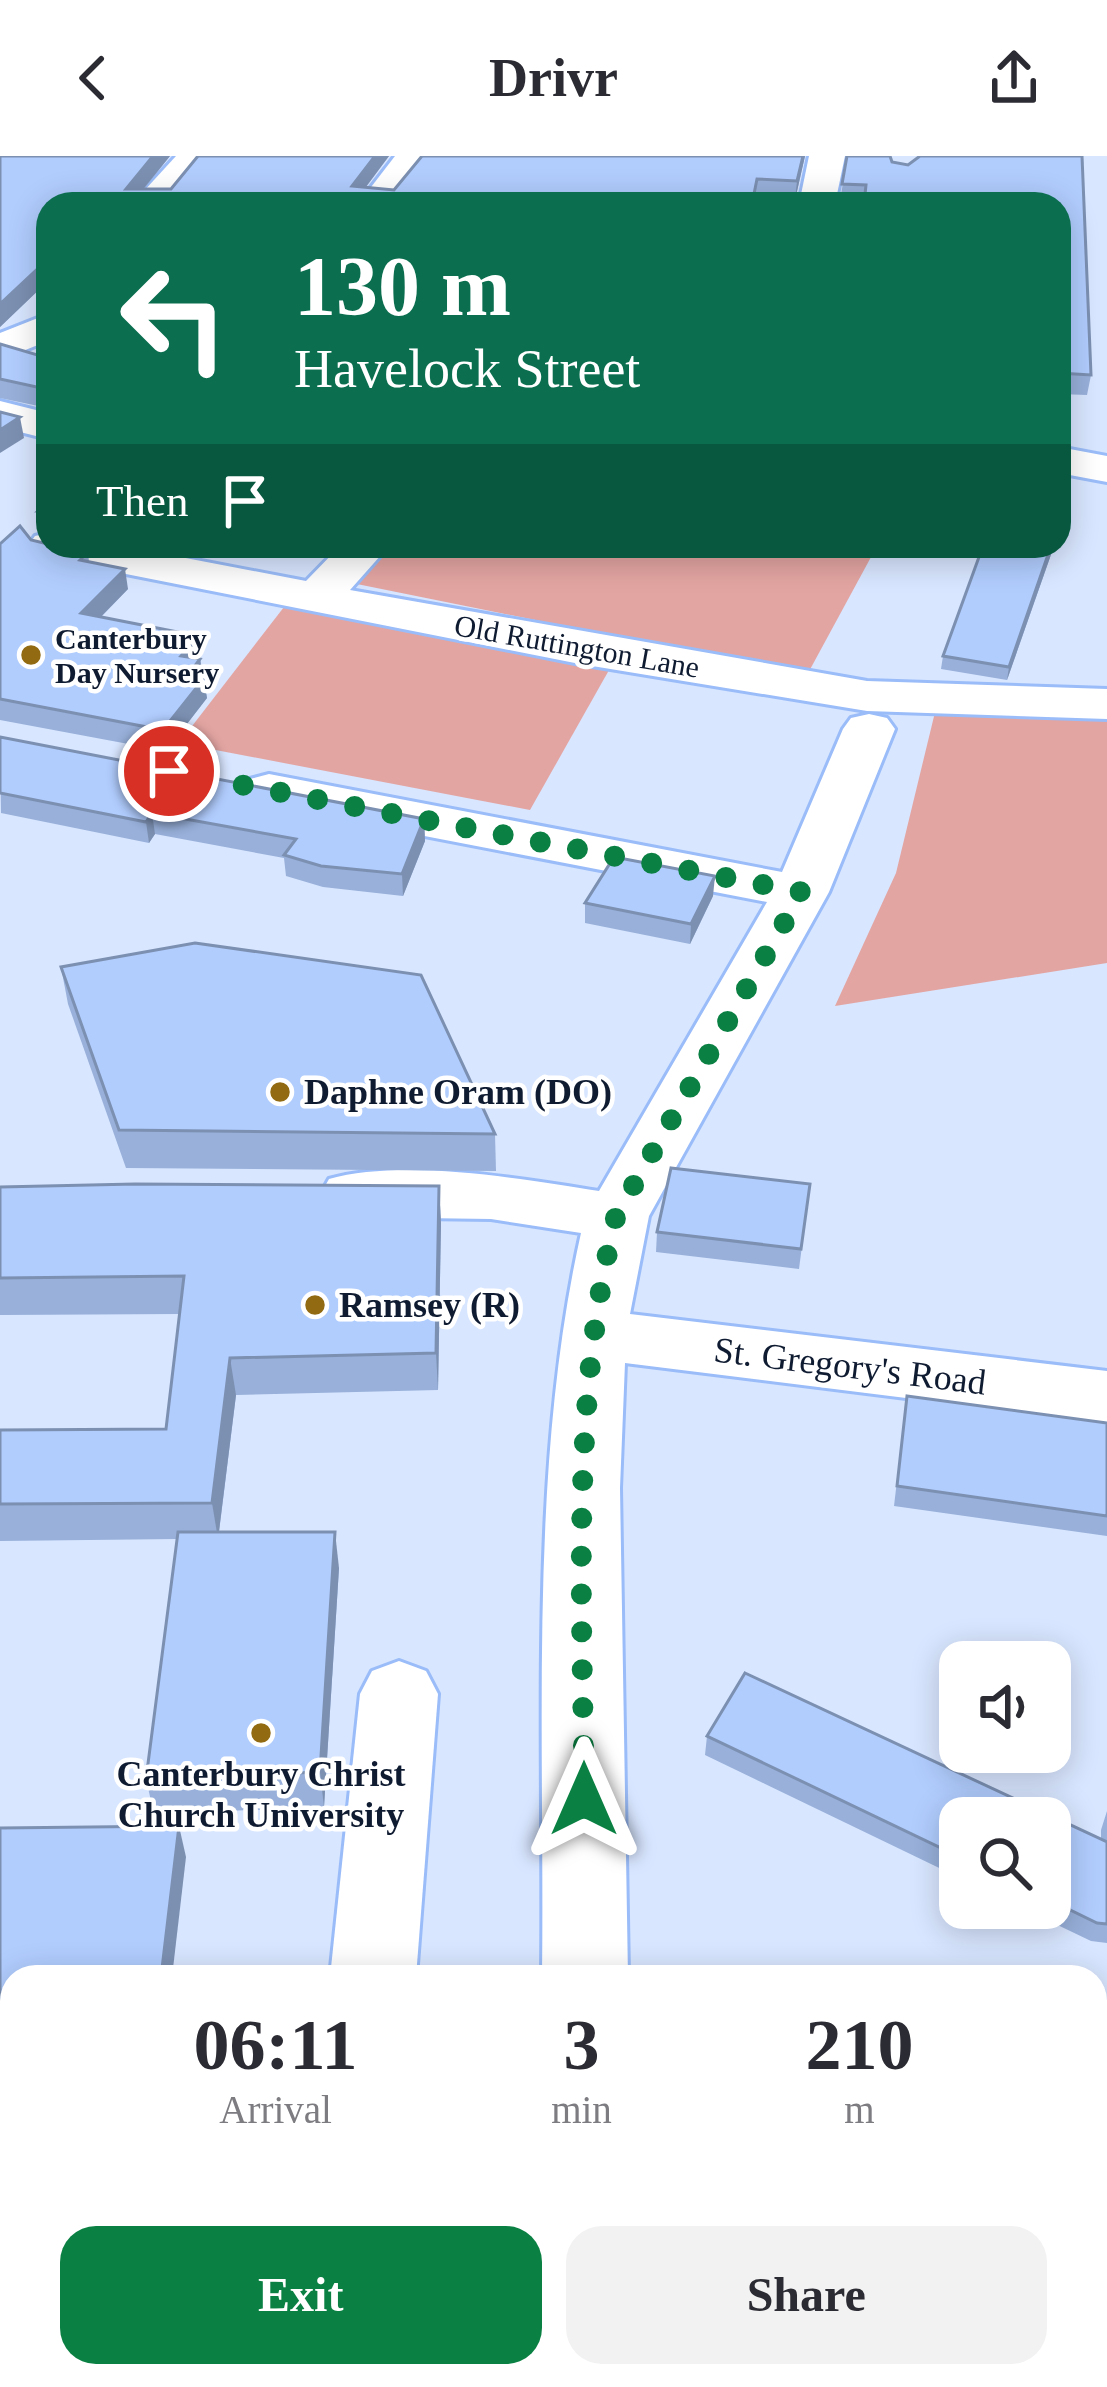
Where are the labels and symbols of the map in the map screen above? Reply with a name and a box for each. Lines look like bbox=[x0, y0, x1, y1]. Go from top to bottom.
street label: Old Ruttington Lane bbox=[452, 608, 702, 684]
place label: Canterbury Day Nursery bbox=[55, 622, 219, 689]
marker: Canterbury Day Nursery bbox=[18, 642, 44, 668]
pin bbox=[118, 720, 220, 822]
place label: Daphne Oram (DO) bbox=[304, 1072, 612, 1112]
marker: Daphne Oram (DO) bbox=[267, 1079, 293, 1105]
place label: Ramsey (R) bbox=[339, 1285, 520, 1325]
marker: Ramsey (R) bbox=[302, 1292, 328, 1318]
street label: St. Gregory's Road bbox=[712, 1329, 988, 1403]
marker: Canterbury Christ Church University bbox=[248, 1720, 274, 1746]
position arrow bbox=[521, 1736, 647, 1862]
place label: Canterbury Christ Church University bbox=[117, 1754, 406, 1835]

